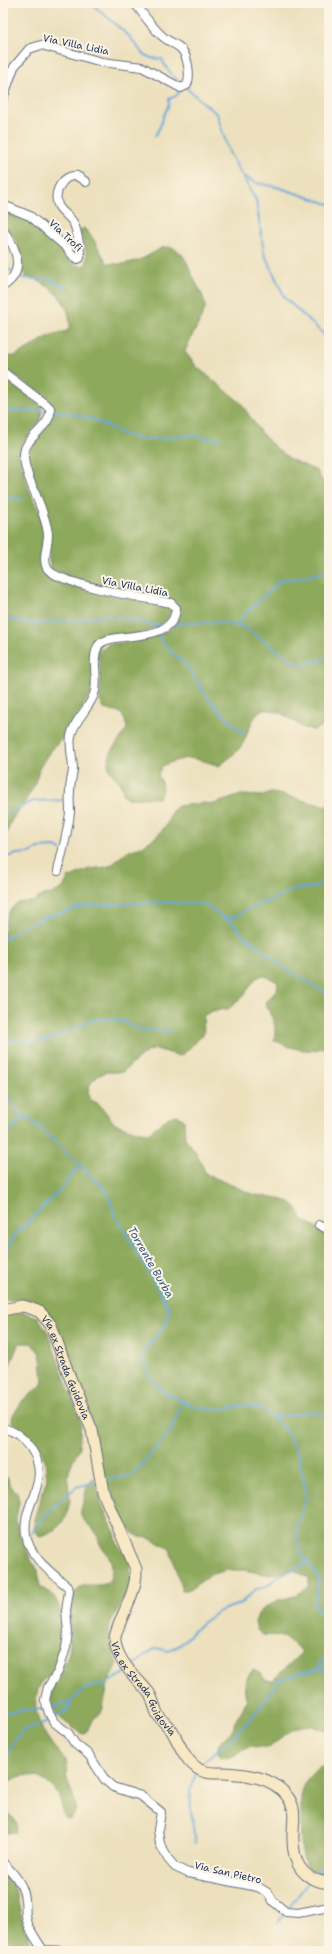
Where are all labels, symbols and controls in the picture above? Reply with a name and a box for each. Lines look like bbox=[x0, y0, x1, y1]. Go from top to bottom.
street label: Via Villa Lidia bbox=[42, 31, 111, 58]
street label: Via Trofi bbox=[46, 217, 85, 254]
street label: Via Villa Lidia bbox=[101, 574, 170, 599]
water label: Torrente Burba bbox=[124, 1224, 177, 1301]
street label: Via ex Strada Guidovia bbox=[38, 1312, 93, 1422]
street label: Via ex Strada Guidovia bbox=[108, 1640, 180, 1739]
street label: Via San Pietro bbox=[193, 1858, 263, 1887]

